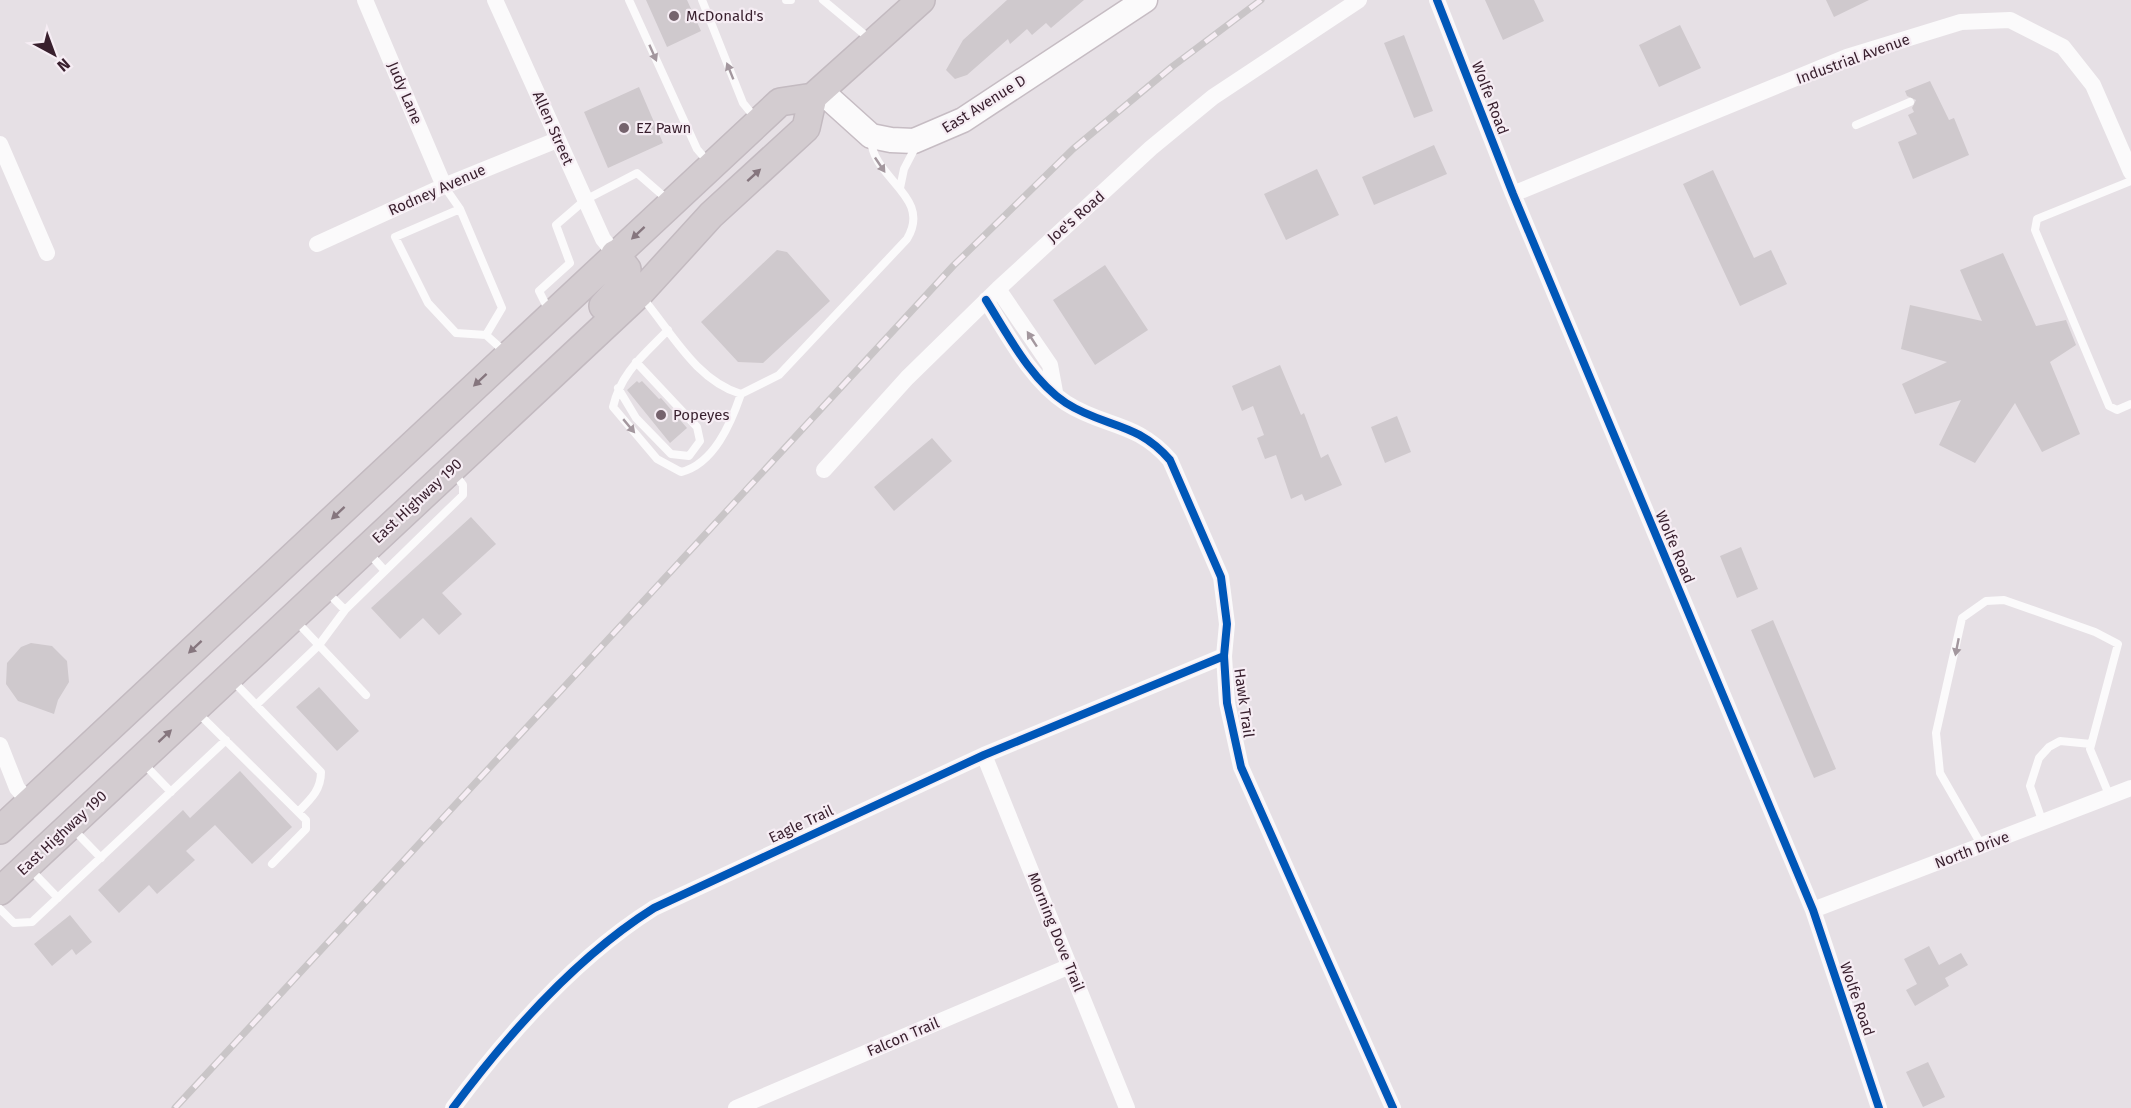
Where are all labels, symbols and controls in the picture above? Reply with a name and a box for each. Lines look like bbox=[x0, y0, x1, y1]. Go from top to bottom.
place label: McDonald's bbox=[686, 7, 764, 25]
marker: McDonald's bbox=[667, 9, 681, 23]
north arrow bbox=[24, 24, 84, 84]
street label: Industrial Avenue bbox=[1794, 30, 1912, 88]
one-way arrow bbox=[648, 45, 658, 63]
text: N bbox=[53, 54, 74, 76]
street label: Judy Lane bbox=[384, 59, 426, 127]
street label: Wolfe Road bbox=[1468, 59, 1512, 137]
one-way arrow bbox=[725, 62, 734, 80]
street label: East Avenue D bbox=[939, 71, 1029, 137]
street label: Allen Street bbox=[529, 88, 578, 168]
place label: EZ Pawn bbox=[636, 119, 691, 137]
marker: EZ Pawn bbox=[617, 121, 631, 135]
one-way arrow bbox=[874, 156, 886, 172]
street label: Rodney Avenue bbox=[386, 160, 488, 220]
one-way arrow bbox=[746, 169, 761, 182]
street label: Joe's Road bbox=[1044, 187, 1108, 247]
one-way arrow bbox=[631, 226, 646, 239]
one-way arrow bbox=[1027, 330, 1038, 347]
one-way arrow bbox=[473, 373, 488, 386]
place label: Popeyes bbox=[673, 406, 730, 424]
marker: Popeyes bbox=[654, 408, 668, 422]
one-way arrow bbox=[622, 418, 635, 433]
street label: East Highway 190 bbox=[368, 455, 466, 547]
one-way arrow bbox=[331, 506, 345, 520]
street label: Wolfe Road bbox=[1652, 508, 1698, 586]
one-way arrow bbox=[1952, 638, 1961, 657]
one-way arrow bbox=[188, 640, 203, 654]
street label: Hawk Trail bbox=[1230, 667, 1258, 740]
one-way arrow bbox=[158, 729, 173, 743]
street label: East Highway 190 bbox=[13, 787, 111, 879]
street label: Eagle Trail bbox=[766, 801, 837, 847]
street label: North Drive bbox=[1932, 828, 2012, 872]
street label: Morning Dove Trail bbox=[1024, 870, 1088, 995]
street label: Wolfe Road bbox=[1836, 960, 1878, 1038]
street label: Falcon Trail bbox=[864, 1014, 942, 1060]

